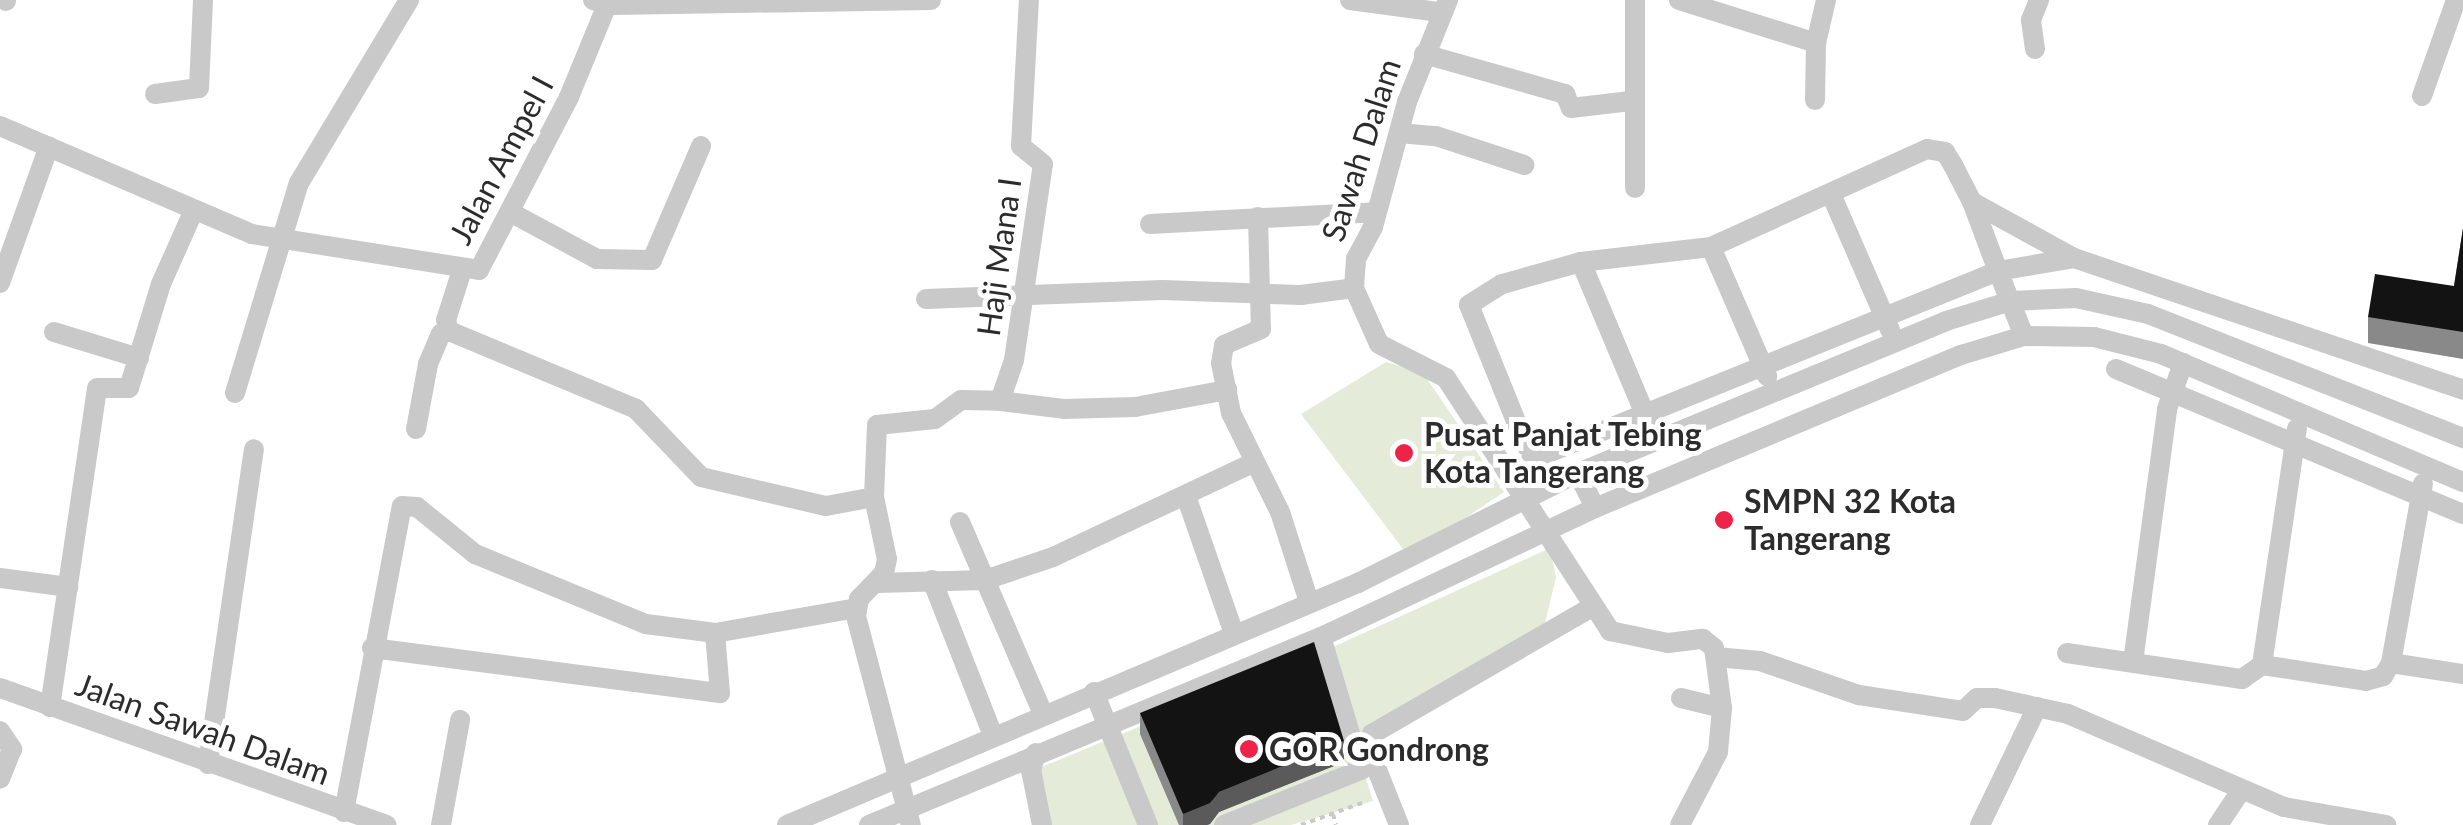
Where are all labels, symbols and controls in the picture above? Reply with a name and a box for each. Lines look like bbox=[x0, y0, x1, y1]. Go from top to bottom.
street label: Sawah Dalam bbox=[1313, 54, 1409, 246]
street label: Jalan Ampel I bbox=[440, 69, 562, 251]
street label: Haji Mana I bbox=[969, 175, 1029, 339]
place label: Pusat Panjat Tebing Kota Tangerang bbox=[1424, 416, 1703, 491]
marker: Pusat Panjat Tebing Kota Tangerang bbox=[1393, 442, 1415, 464]
place label: SMPN 32 Kota Tangerang bbox=[1744, 483, 1956, 558]
marker: SMPN 32 Kota Tangerang bbox=[1713, 509, 1735, 531]
street label: Jalan Sawah Dalam bbox=[71, 665, 335, 793]
place label: GOR Gondrong bbox=[1269, 730, 1489, 768]
marker: GOR Gondrong bbox=[1238, 738, 1260, 760]

